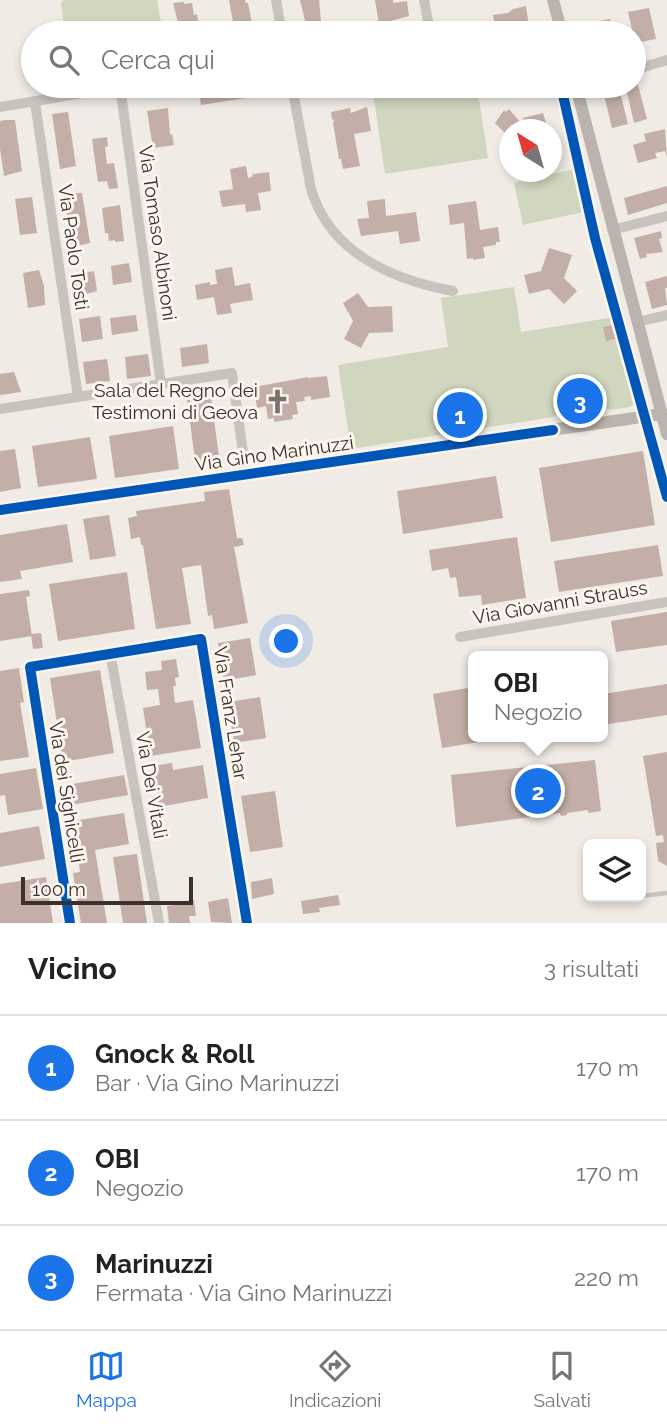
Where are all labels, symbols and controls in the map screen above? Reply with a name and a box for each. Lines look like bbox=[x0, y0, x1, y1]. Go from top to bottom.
search box bbox=[21, 21, 646, 98]
icon: search bbox=[45, 41, 83, 79]
text: Cerca qui bbox=[101, 45, 215, 75]
north arrow bbox=[499, 119, 562, 182]
street label: Via Tomaso Albinoni bbox=[135, 144, 181, 322]
street label: Via Paolo Tosti bbox=[54, 183, 94, 311]
pin: 3 bbox=[557, 375, 603, 427]
place label: Sala del Regno dei Testimoni di Geova bbox=[92, 379, 258, 423]
church icon: Sala del Regno dei Testimoni di Geova bbox=[264, 387, 292, 415]
pin: 1 bbox=[437, 389, 483, 441]
street label: Via Gino Marinuzzi bbox=[193, 431, 355, 475]
street label: Via Giovanni Strauss bbox=[471, 576, 649, 628]
your location bbox=[269, 624, 303, 658]
street label: Via Franz Lehar bbox=[210, 645, 252, 782]
popup bbox=[468, 651, 608, 742]
text: OBI bbox=[494, 668, 538, 698]
text: Negozio bbox=[494, 698, 582, 725]
street label: Via dei Sighicelli bbox=[45, 720, 89, 864]
street label: Via Dei Vitali bbox=[132, 730, 172, 840]
pin: 2 bbox=[515, 765, 561, 817]
map controls bbox=[583, 839, 646, 902]
button: layers bbox=[583, 839, 646, 902]
scale bar bbox=[21, 874, 192, 906]
text: 100 m bbox=[32, 878, 86, 900]
text: Vicino bbox=[28, 951, 117, 986]
text: 3 risultati bbox=[544, 955, 639, 982]
text: Gnock & Roll bbox=[95, 1039, 255, 1069]
text: 1 bbox=[45, 1054, 57, 1081]
text: 170 m bbox=[576, 1054, 639, 1081]
text: Bar · Via Gino Marinuzzi bbox=[95, 1069, 340, 1096]
text: OBI bbox=[95, 1144, 140, 1174]
text: 2 bbox=[45, 1159, 57, 1186]
text: 170 m bbox=[576, 1159, 639, 1186]
text: Negozio bbox=[95, 1174, 184, 1201]
text: Marinuzzi bbox=[95, 1249, 213, 1279]
text: 3 bbox=[45, 1264, 57, 1291]
text: 220 m bbox=[574, 1264, 639, 1291]
text: Fermata · Via Gino Marinuzzi bbox=[95, 1279, 392, 1306]
tab: Mappa bbox=[76, 1347, 137, 1411]
tab: Indicazioni bbox=[289, 1347, 381, 1411]
tab: Salvati bbox=[534, 1347, 591, 1411]

